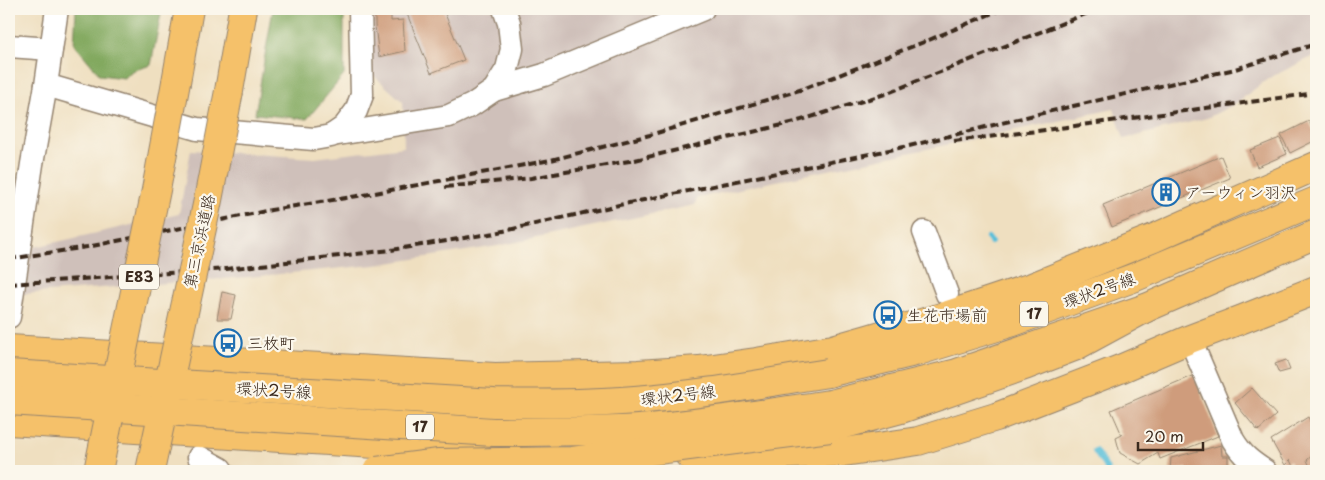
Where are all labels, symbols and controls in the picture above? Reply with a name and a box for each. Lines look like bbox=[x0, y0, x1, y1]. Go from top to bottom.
building icon: アーウィン羽沢 bbox=[1151, 177, 1181, 207]
place label: アーウィン羽沢 bbox=[1185, 179, 1296, 203]
street label: 第三京浜道路 bbox=[176, 191, 220, 290]
road number: E83 bbox=[119, 264, 159, 290]
street label: 環状2号線 bbox=[1059, 265, 1138, 313]
bus stop icon: 生花市場前 bbox=[873, 300, 903, 330]
place label: 生花市場前 bbox=[907, 302, 987, 326]
road number: 17 bbox=[1020, 302, 1048, 326]
bus stop icon: 三枚町 bbox=[213, 328, 243, 358]
place label: 三枚町 bbox=[247, 330, 295, 354]
street label: 環状2号線 bbox=[236, 375, 312, 403]
street label: 環状2号線 bbox=[639, 378, 717, 411]
road number: 17 bbox=[406, 414, 434, 440]
scale bar bbox=[1138, 420, 1202, 452]
text: 20 m bbox=[1145, 424, 1184, 447]

